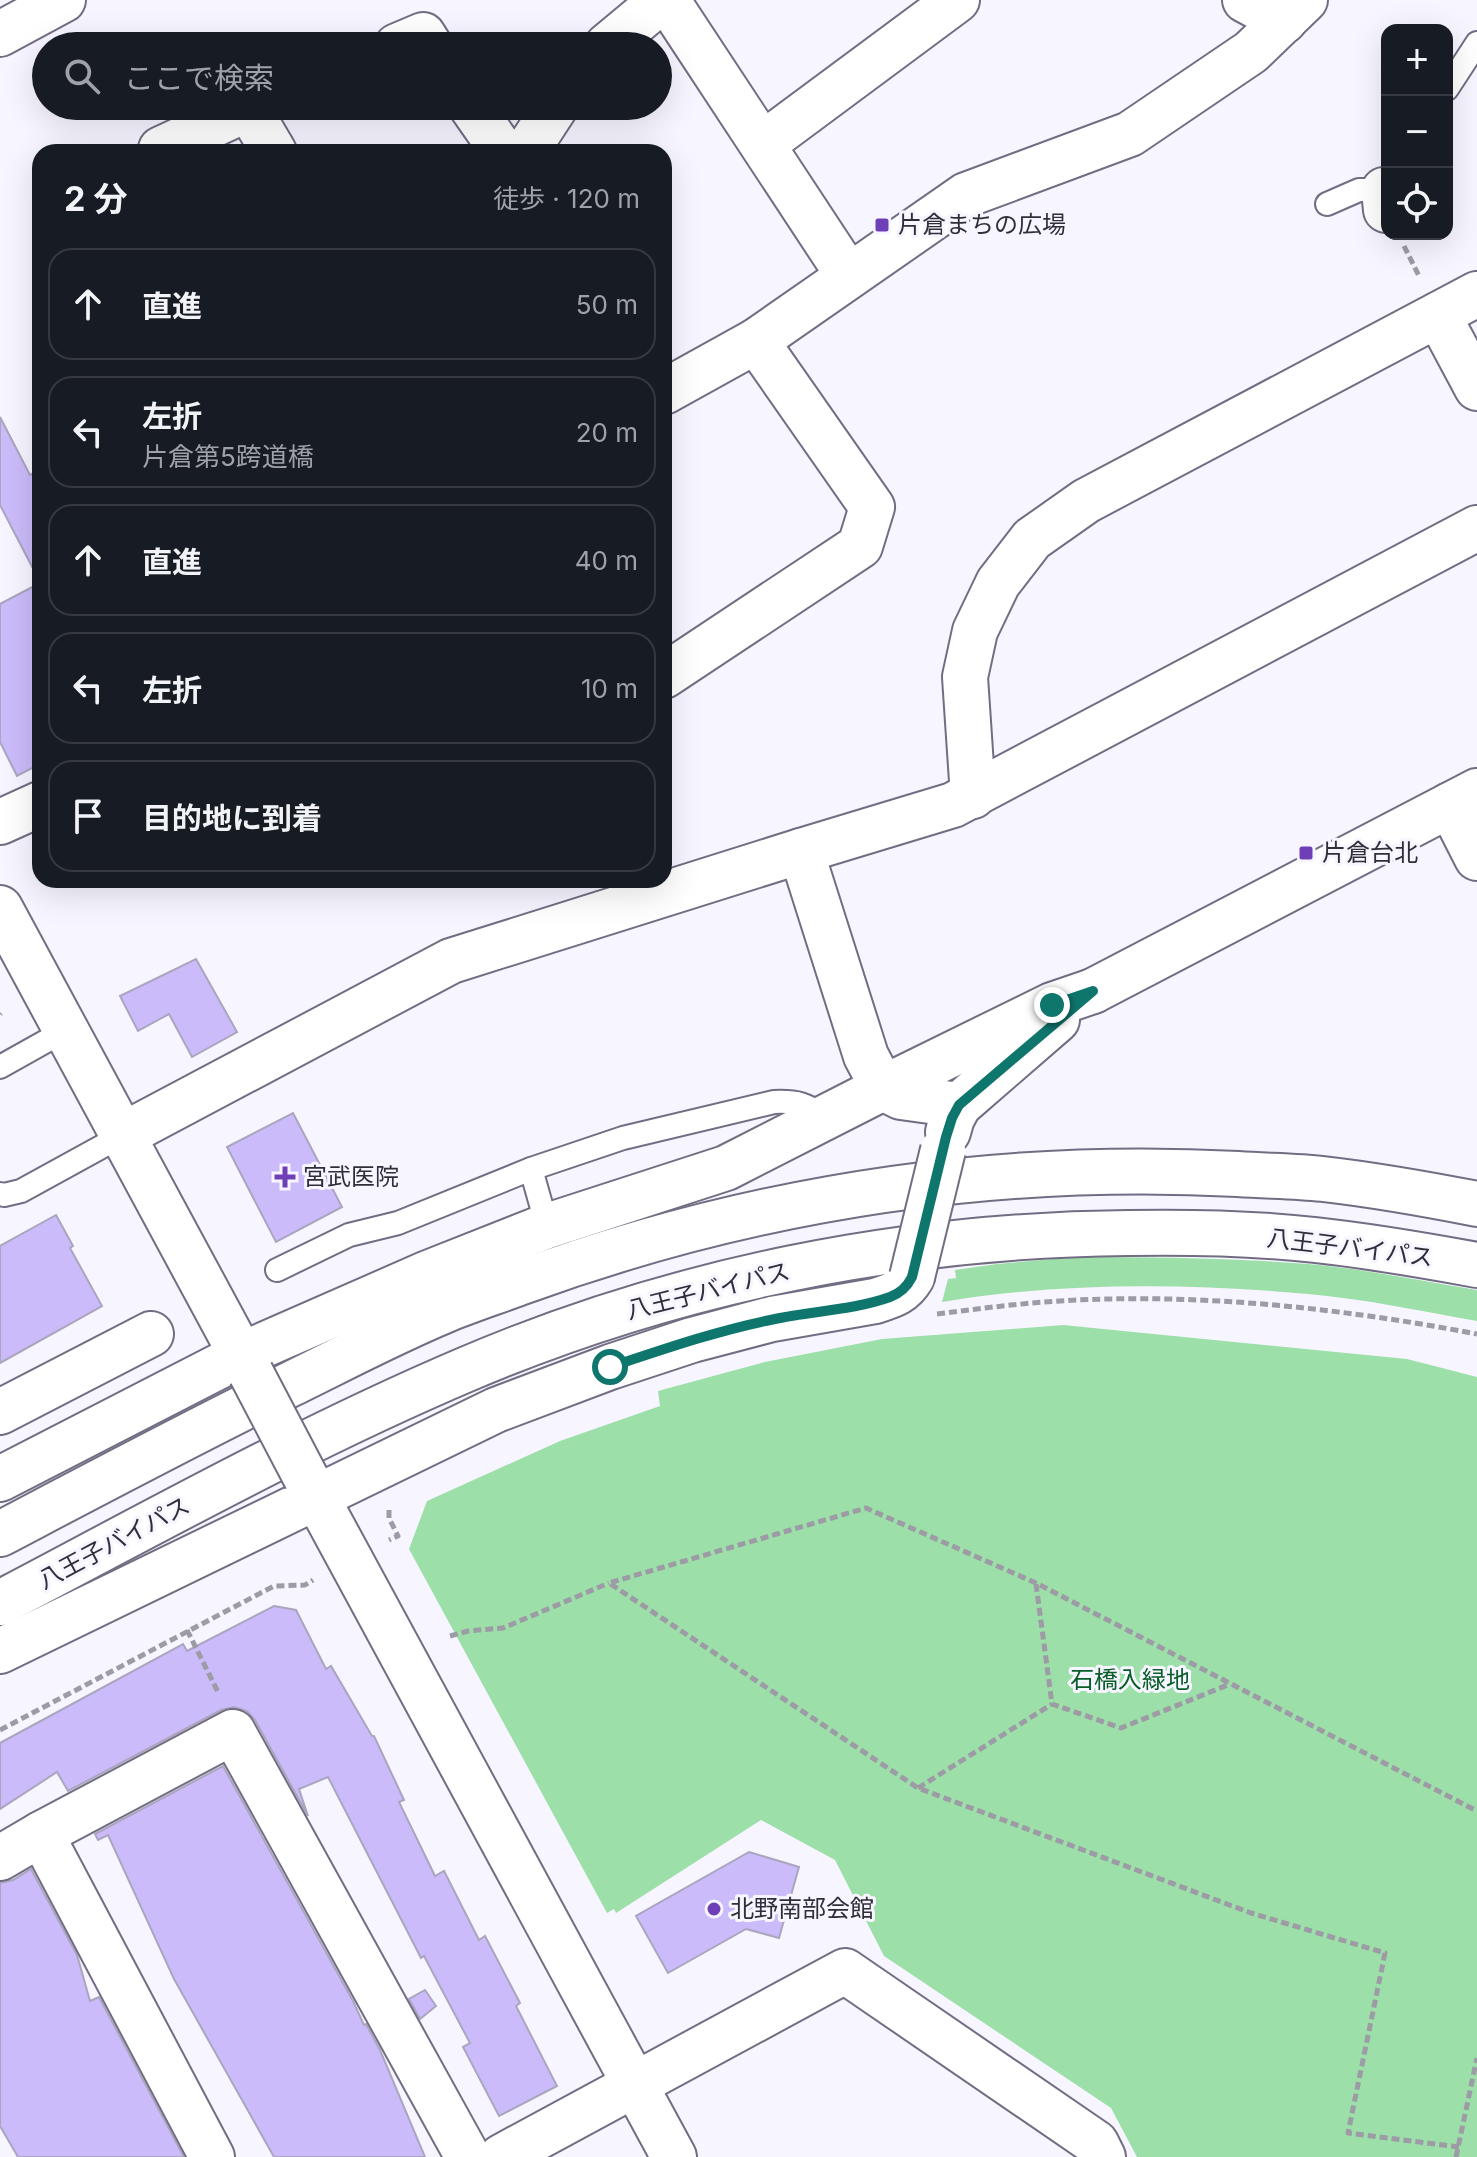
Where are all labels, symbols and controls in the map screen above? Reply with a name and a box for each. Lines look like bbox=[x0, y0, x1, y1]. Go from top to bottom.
map controls bbox=[1381, 24, 1453, 240]
button: + bbox=[1381, 24, 1453, 96]
search box bbox=[32, 32, 672, 120]
icon: search bbox=[60, 54, 104, 98]
text: ここで検索 bbox=[124, 60, 274, 96]
button: − bbox=[1381, 96, 1453, 168]
button: locate bbox=[1381, 168, 1453, 240]
text: 2 分 bbox=[64, 178, 127, 219]
text: 徒歩 · 120 m bbox=[493, 183, 640, 214]
place label: 片倉まちの広場 bbox=[898, 210, 1066, 239]
marker: 片倉まちの広場 bbox=[873, 216, 891, 234]
icon: ahead bbox=[66, 282, 110, 326]
text: 直進 bbox=[142, 288, 202, 324]
text: 50 m bbox=[576, 289, 638, 320]
text: 左折 bbox=[142, 398, 202, 434]
icon: left bbox=[66, 410, 110, 454]
text: 20 m bbox=[576, 417, 638, 448]
text: 片倉第5跨道橋 bbox=[142, 441, 314, 472]
icon: ahead bbox=[66, 538, 110, 582]
text: 直進 bbox=[142, 544, 202, 580]
text: 40 m bbox=[575, 545, 638, 576]
icon: left bbox=[66, 666, 110, 710]
text: 左折 bbox=[142, 672, 202, 708]
text: 10 m bbox=[581, 673, 638, 704]
icon: arrive bbox=[66, 794, 110, 838]
text: 目的地に到着 bbox=[142, 800, 322, 836]
place label: 片倉台北 bbox=[1322, 838, 1418, 867]
marker: 片倉台北 bbox=[1297, 844, 1315, 862]
route end bbox=[1034, 987, 1070, 1023]
place label: 宮武医院 bbox=[303, 1162, 399, 1191]
marker: 宮武医院 bbox=[274, 1166, 296, 1188]
street label: 八王子バイパス bbox=[1265, 1223, 1435, 1272]
street label: 八王子バイパス bbox=[623, 1256, 793, 1325]
route start bbox=[592, 1349, 628, 1385]
street label: 八王子バイパス bbox=[33, 1490, 195, 1595]
park label: 石橋入緑地 bbox=[1070, 1665, 1190, 1694]
place label: 北野南部会館 bbox=[730, 1894, 874, 1923]
marker: 北野南部会館 bbox=[705, 1900, 723, 1918]

